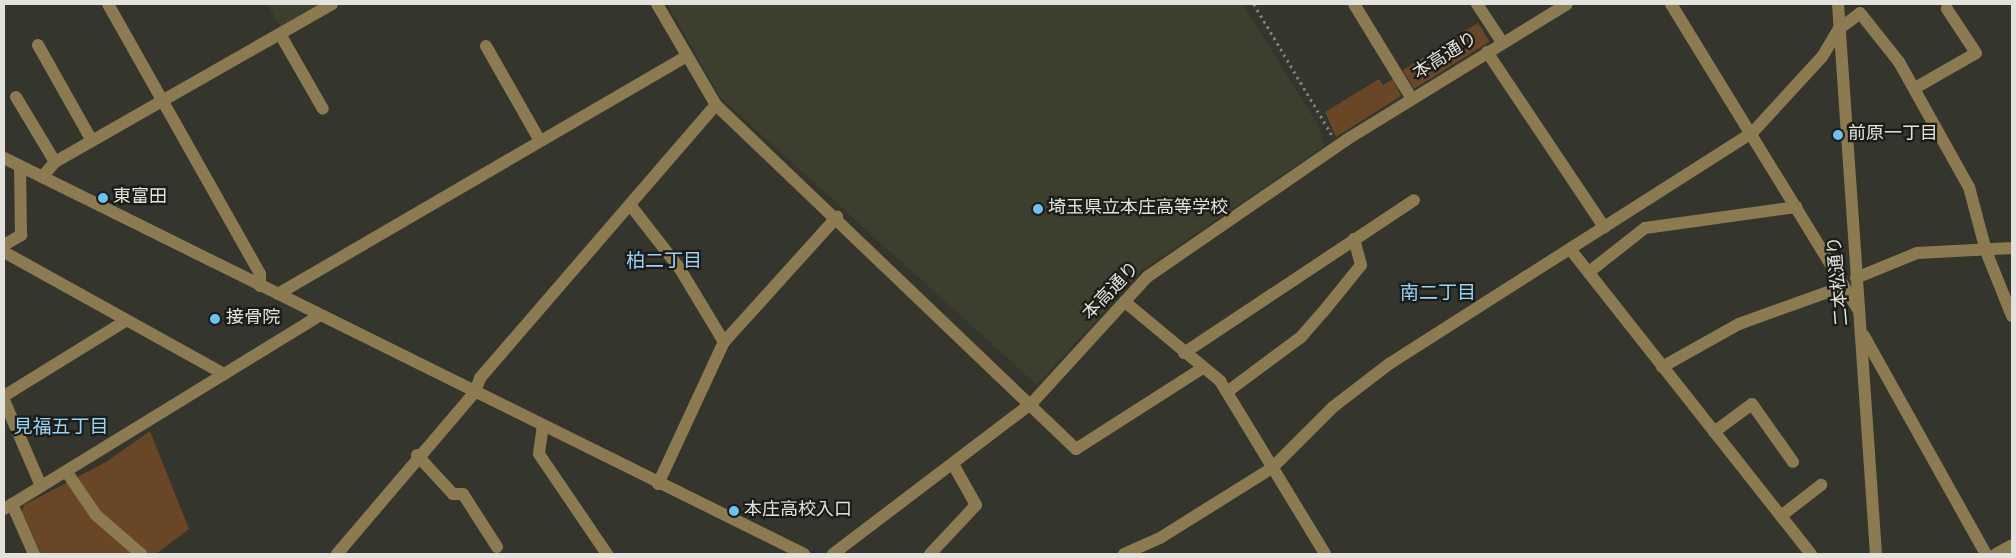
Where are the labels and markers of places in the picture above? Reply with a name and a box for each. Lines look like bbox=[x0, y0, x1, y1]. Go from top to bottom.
place label: 前原一丁目 bbox=[1848, 124, 1938, 146]
marker: 前原一丁目 bbox=[1832, 129, 1844, 141]
place label: 東富田 bbox=[113, 187, 167, 209]
marker: 東富田 bbox=[97, 192, 109, 204]
place label: 埼玉県立本庄高等学校 bbox=[1048, 198, 1228, 220]
marker: 埼玉県立本庄高等学校 bbox=[1032, 203, 1044, 215]
place label: 接骨院 bbox=[226, 308, 280, 330]
marker: 接骨院 bbox=[208, 312, 222, 326]
place label: 本庄高校入口 bbox=[744, 500, 852, 522]
marker: 本庄高校入口 bbox=[728, 505, 740, 517]

